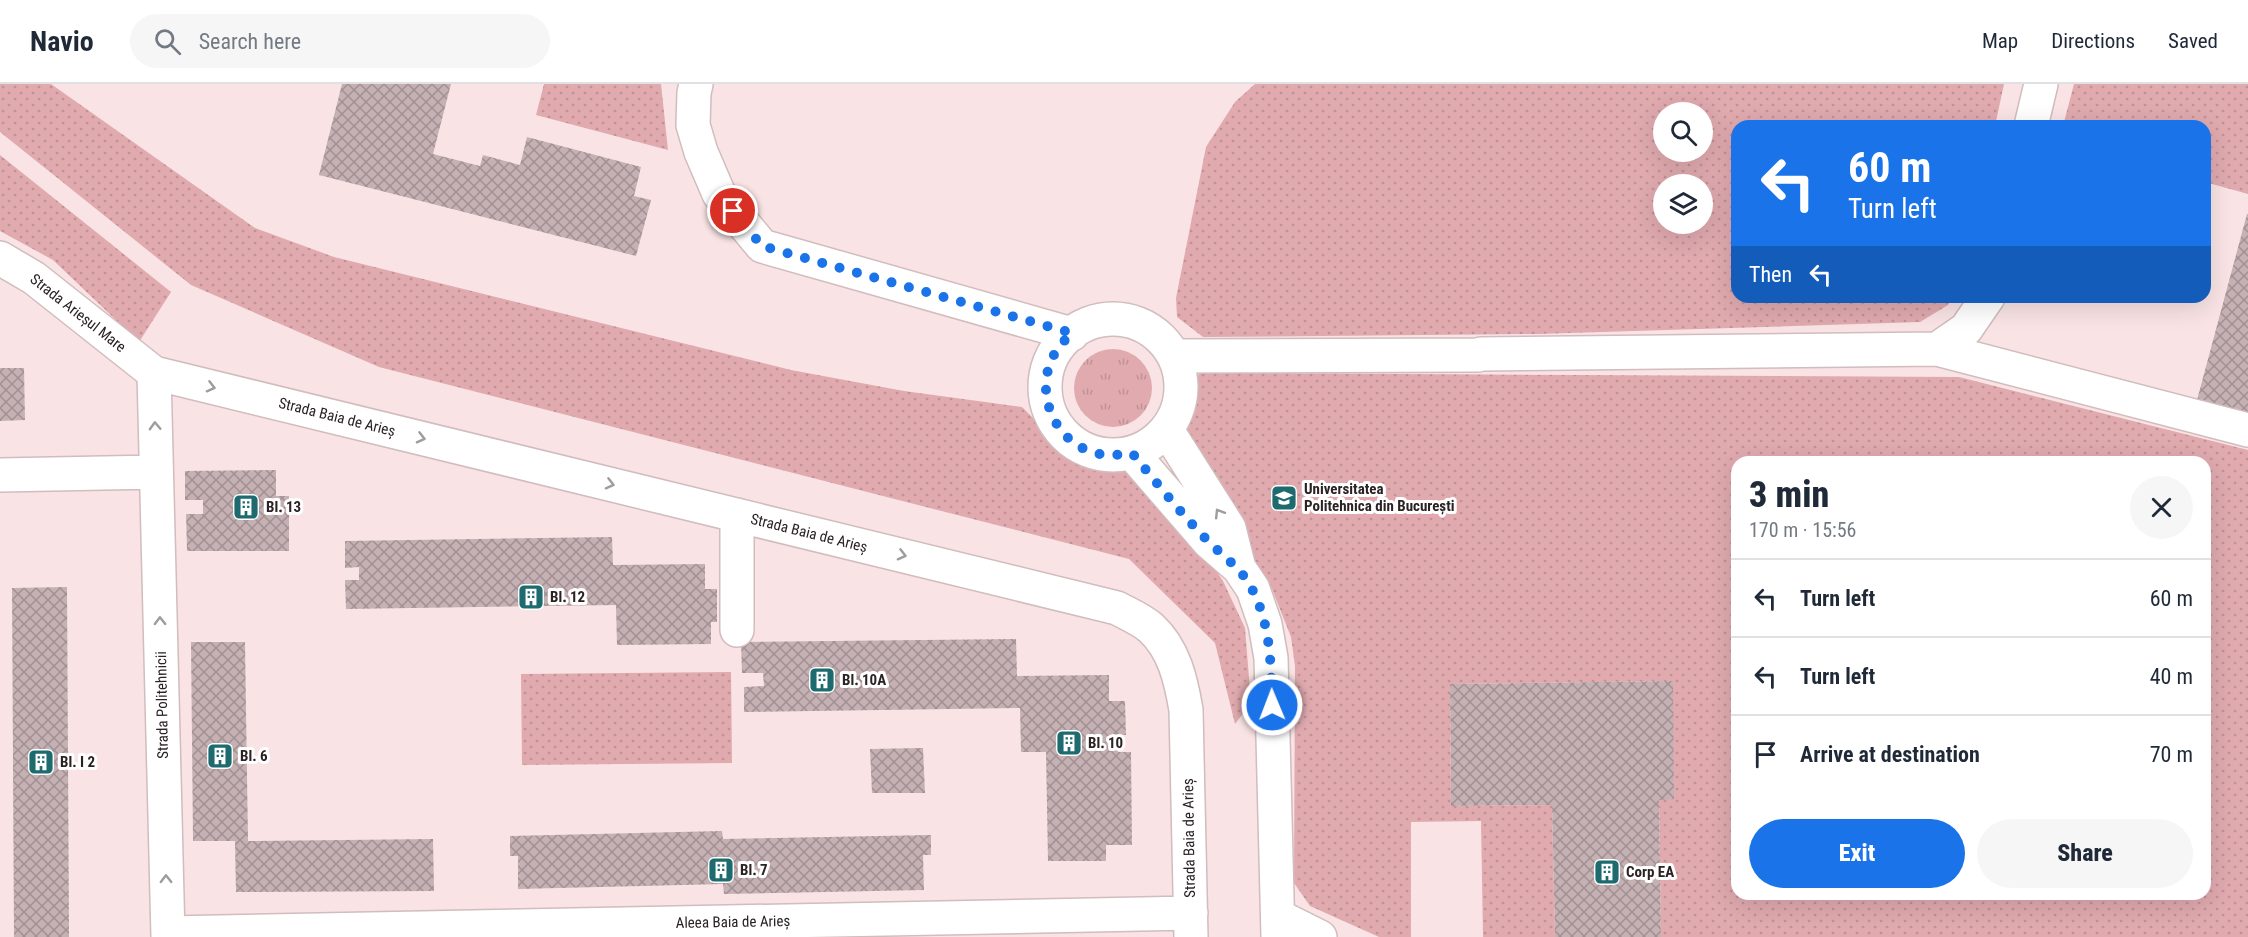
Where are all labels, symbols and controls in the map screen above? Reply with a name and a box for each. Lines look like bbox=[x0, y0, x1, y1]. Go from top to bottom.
search box bbox=[130, 14, 550, 68]
text: Navio bbox=[30, 25, 94, 58]
icon: search bbox=[151, 25, 184, 58]
text: Search here bbox=[199, 29, 301, 54]
text: Map bbox=[1982, 29, 2018, 53]
text: Directions bbox=[2051, 29, 2135, 53]
text: Saved bbox=[2168, 29, 2218, 53]
map controls bbox=[1653, 102, 1713, 234]
button: search bbox=[1653, 102, 1713, 162]
text: 60 m bbox=[1848, 143, 1931, 192]
icon: left bbox=[1749, 144, 1827, 222]
button: layers bbox=[1653, 174, 1713, 234]
pin bbox=[707, 185, 758, 236]
text: Turn left bbox=[1848, 193, 1937, 225]
icon: arrive bbox=[716, 194, 749, 227]
icon: left bbox=[1804, 258, 1837, 291]
text: Then bbox=[1749, 262, 1792, 287]
street label: Strada Arieșul Mare bbox=[27, 270, 129, 356]
one-way arrow bbox=[206, 379, 216, 392]
street label: Strada Baia de Arieș bbox=[277, 394, 397, 440]
one-way arrow bbox=[149, 421, 161, 430]
one-way arrow bbox=[415, 430, 425, 443]
text: 3 min bbox=[1749, 474, 1829, 516]
button: close bbox=[2130, 476, 2193, 539]
one-way arrow bbox=[605, 477, 615, 490]
place label: Universitatea Politehnica din București bbox=[1304, 480, 1455, 515]
school or university icon: Universitatea Politehnica din București bbox=[1269, 483, 1299, 513]
building icon: Bl. 13 bbox=[231, 492, 261, 522]
place label: Bl. 13 bbox=[266, 498, 301, 516]
one-way arrow bbox=[1215, 509, 1227, 519]
street label: Strada Baia de Arieș bbox=[749, 510, 869, 556]
text: 170 m · 15:56 bbox=[1749, 518, 1856, 542]
one-way arrow bbox=[896, 548, 906, 561]
building icon: Bl. 12 bbox=[516, 582, 546, 612]
icon: left bbox=[1749, 582, 1782, 615]
text: Turn left bbox=[1800, 586, 1875, 611]
text: 60 m bbox=[2150, 586, 2193, 611]
place label: Bl. 12 bbox=[550, 588, 585, 606]
one-way arrow bbox=[154, 616, 166, 625]
street label: Strada Politehnicii bbox=[152, 651, 172, 759]
icon: left bbox=[1749, 660, 1782, 693]
text: Turn left bbox=[1800, 664, 1875, 689]
text: 40 m bbox=[2150, 664, 2193, 689]
building icon: Bl. 10A bbox=[807, 665, 837, 695]
place label: Bl. 10A bbox=[842, 671, 886, 689]
position arrow bbox=[1240, 673, 1304, 737]
building icon: Bl. 10 bbox=[1054, 728, 1084, 758]
place label: Bl. 10 bbox=[1088, 734, 1123, 752]
icon: arrive bbox=[1749, 738, 1782, 771]
building icon: Bl. 6 bbox=[205, 741, 235, 771]
text: Arrive at destination bbox=[1800, 742, 1980, 767]
text: 70 m bbox=[2150, 742, 2193, 767]
building icon: Bl. I 2 bbox=[26, 747, 56, 777]
place label: Bl. 6 bbox=[240, 747, 268, 765]
place label: Bl. I 2 bbox=[60, 753, 95, 771]
street label: Strada Baia de Arieș bbox=[1179, 778, 1199, 898]
button: Exit bbox=[1749, 819, 1965, 888]
button: Share bbox=[1977, 819, 2193, 888]
building icon: Bl. 7 bbox=[706, 855, 736, 885]
building icon: Corp EA bbox=[1592, 857, 1622, 887]
place label: Bl. 7 bbox=[740, 861, 768, 879]
place label: Corp EA bbox=[1626, 863, 1674, 881]
one-way arrow bbox=[160, 874, 173, 883]
street label: Aleea Baia de Arieș bbox=[676, 912, 791, 932]

